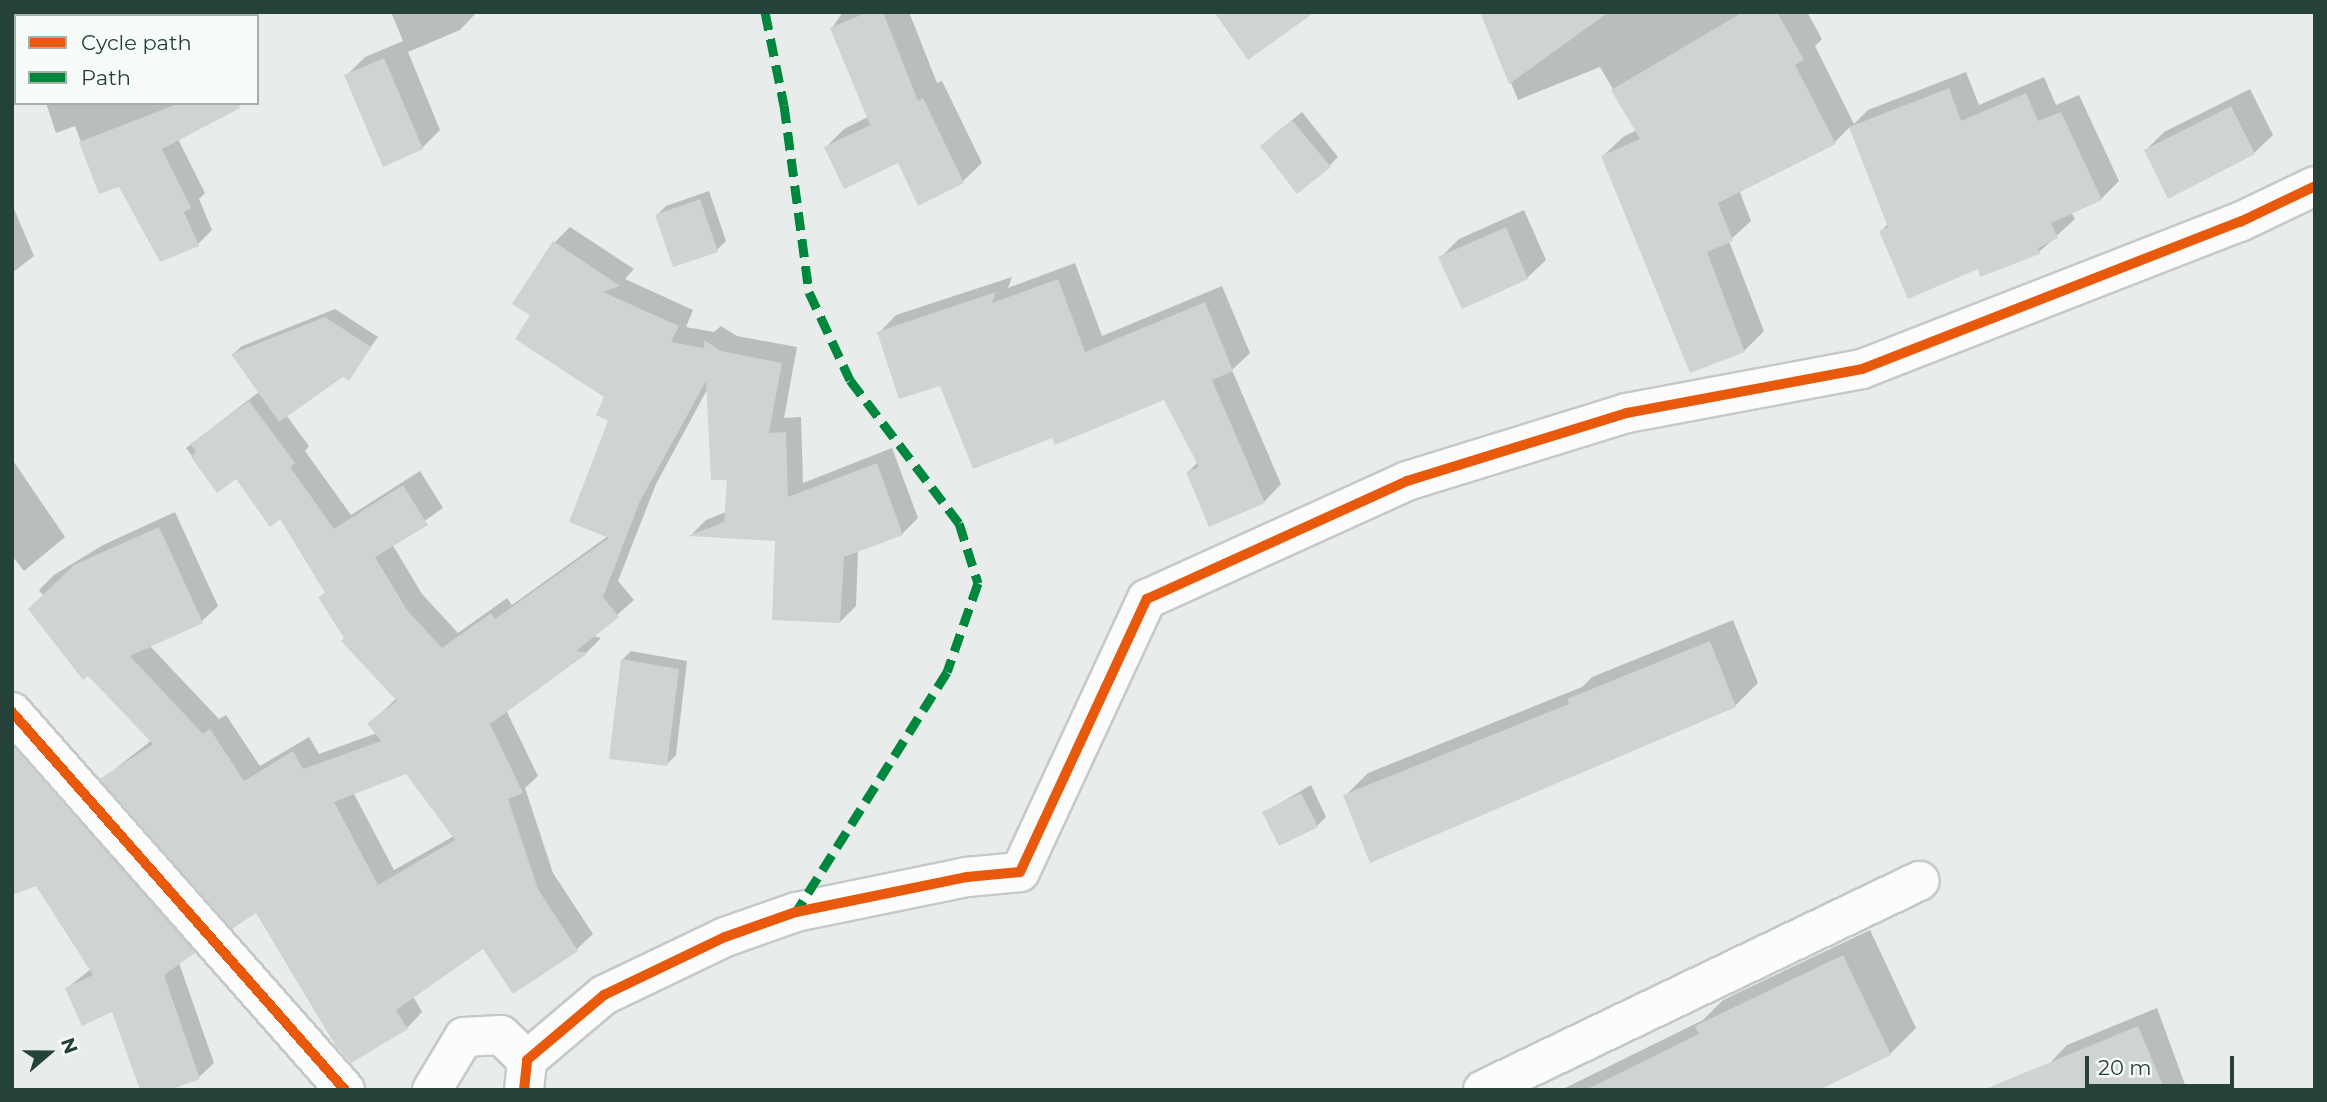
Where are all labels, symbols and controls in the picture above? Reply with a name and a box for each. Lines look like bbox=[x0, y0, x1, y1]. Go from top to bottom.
legend bbox=[14, 14, 259, 105]
text: Cycle path bbox=[81, 30, 192, 55]
text: Path bbox=[81, 65, 131, 90]
north arrow bbox=[14, 1018, 84, 1088]
text: N bbox=[56, 1034, 83, 1057]
scale bar bbox=[2089, 1042, 2238, 1086]
text: 20 m bbox=[2098, 1055, 2152, 1080]

